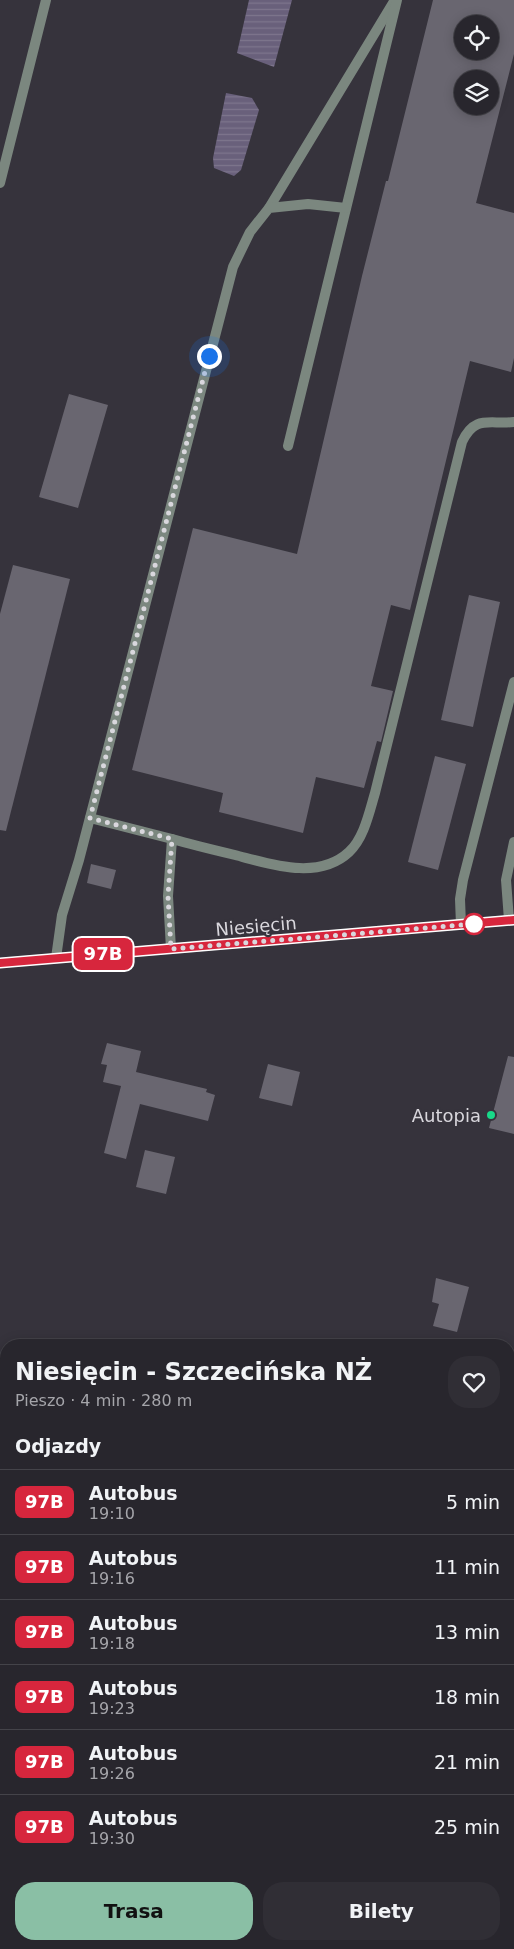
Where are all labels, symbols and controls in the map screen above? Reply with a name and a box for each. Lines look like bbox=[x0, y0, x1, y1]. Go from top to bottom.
map controls bbox=[454, 15, 499, 115]
button: locate bbox=[454, 15, 499, 60]
button: layers bbox=[454, 70, 499, 115]
your location bbox=[197, 344, 222, 369]
street label: Niesięcin bbox=[215, 912, 297, 940]
unlabelled marker bbox=[463, 913, 485, 935]
line badge: 97B bbox=[74, 938, 132, 970]
text: 97B bbox=[84, 943, 122, 964]
place label: Autopia bbox=[412, 1105, 481, 1126]
marker: Autopia bbox=[485, 1109, 497, 1121]
button: heart bbox=[448, 1356, 500, 1408]
text: Niesięcin - Szczecińska NŻ bbox=[15, 1358, 372, 1386]
text: Pieszo · 4 min · 280 m bbox=[15, 1391, 192, 1410]
text: Odjazdy bbox=[15, 1435, 101, 1457]
text: Autobus bbox=[89, 1482, 178, 1504]
text: 97B bbox=[25, 1491, 64, 1512]
text: 5 min bbox=[446, 1491, 500, 1513]
text: 19:10 bbox=[89, 1504, 135, 1523]
text: Autobus bbox=[89, 1547, 178, 1569]
text: 97B bbox=[25, 1556, 64, 1577]
text: 11 min bbox=[434, 1556, 500, 1578]
text: 19:16 bbox=[89, 1569, 135, 1588]
text: Autobus bbox=[89, 1612, 178, 1634]
text: 97B bbox=[25, 1621, 64, 1642]
text: 13 min bbox=[434, 1621, 500, 1643]
text: 19:18 bbox=[89, 1634, 135, 1653]
text: Autobus bbox=[89, 1677, 178, 1699]
text: 97B bbox=[25, 1686, 64, 1707]
text: 18 min bbox=[434, 1686, 500, 1708]
text: 19:23 bbox=[89, 1699, 135, 1718]
text: Autobus bbox=[89, 1742, 178, 1764]
text: 97B bbox=[25, 1751, 64, 1772]
text: 21 min bbox=[434, 1751, 500, 1773]
text: 19:26 bbox=[89, 1764, 135, 1783]
text: Autobus bbox=[89, 1807, 178, 1829]
text: 97B bbox=[25, 1816, 64, 1837]
text: 25 min bbox=[434, 1816, 500, 1838]
text: 19:30 bbox=[89, 1829, 135, 1848]
button: Trasa bbox=[15, 1882, 253, 1940]
button: Bilety bbox=[263, 1882, 500, 1940]

